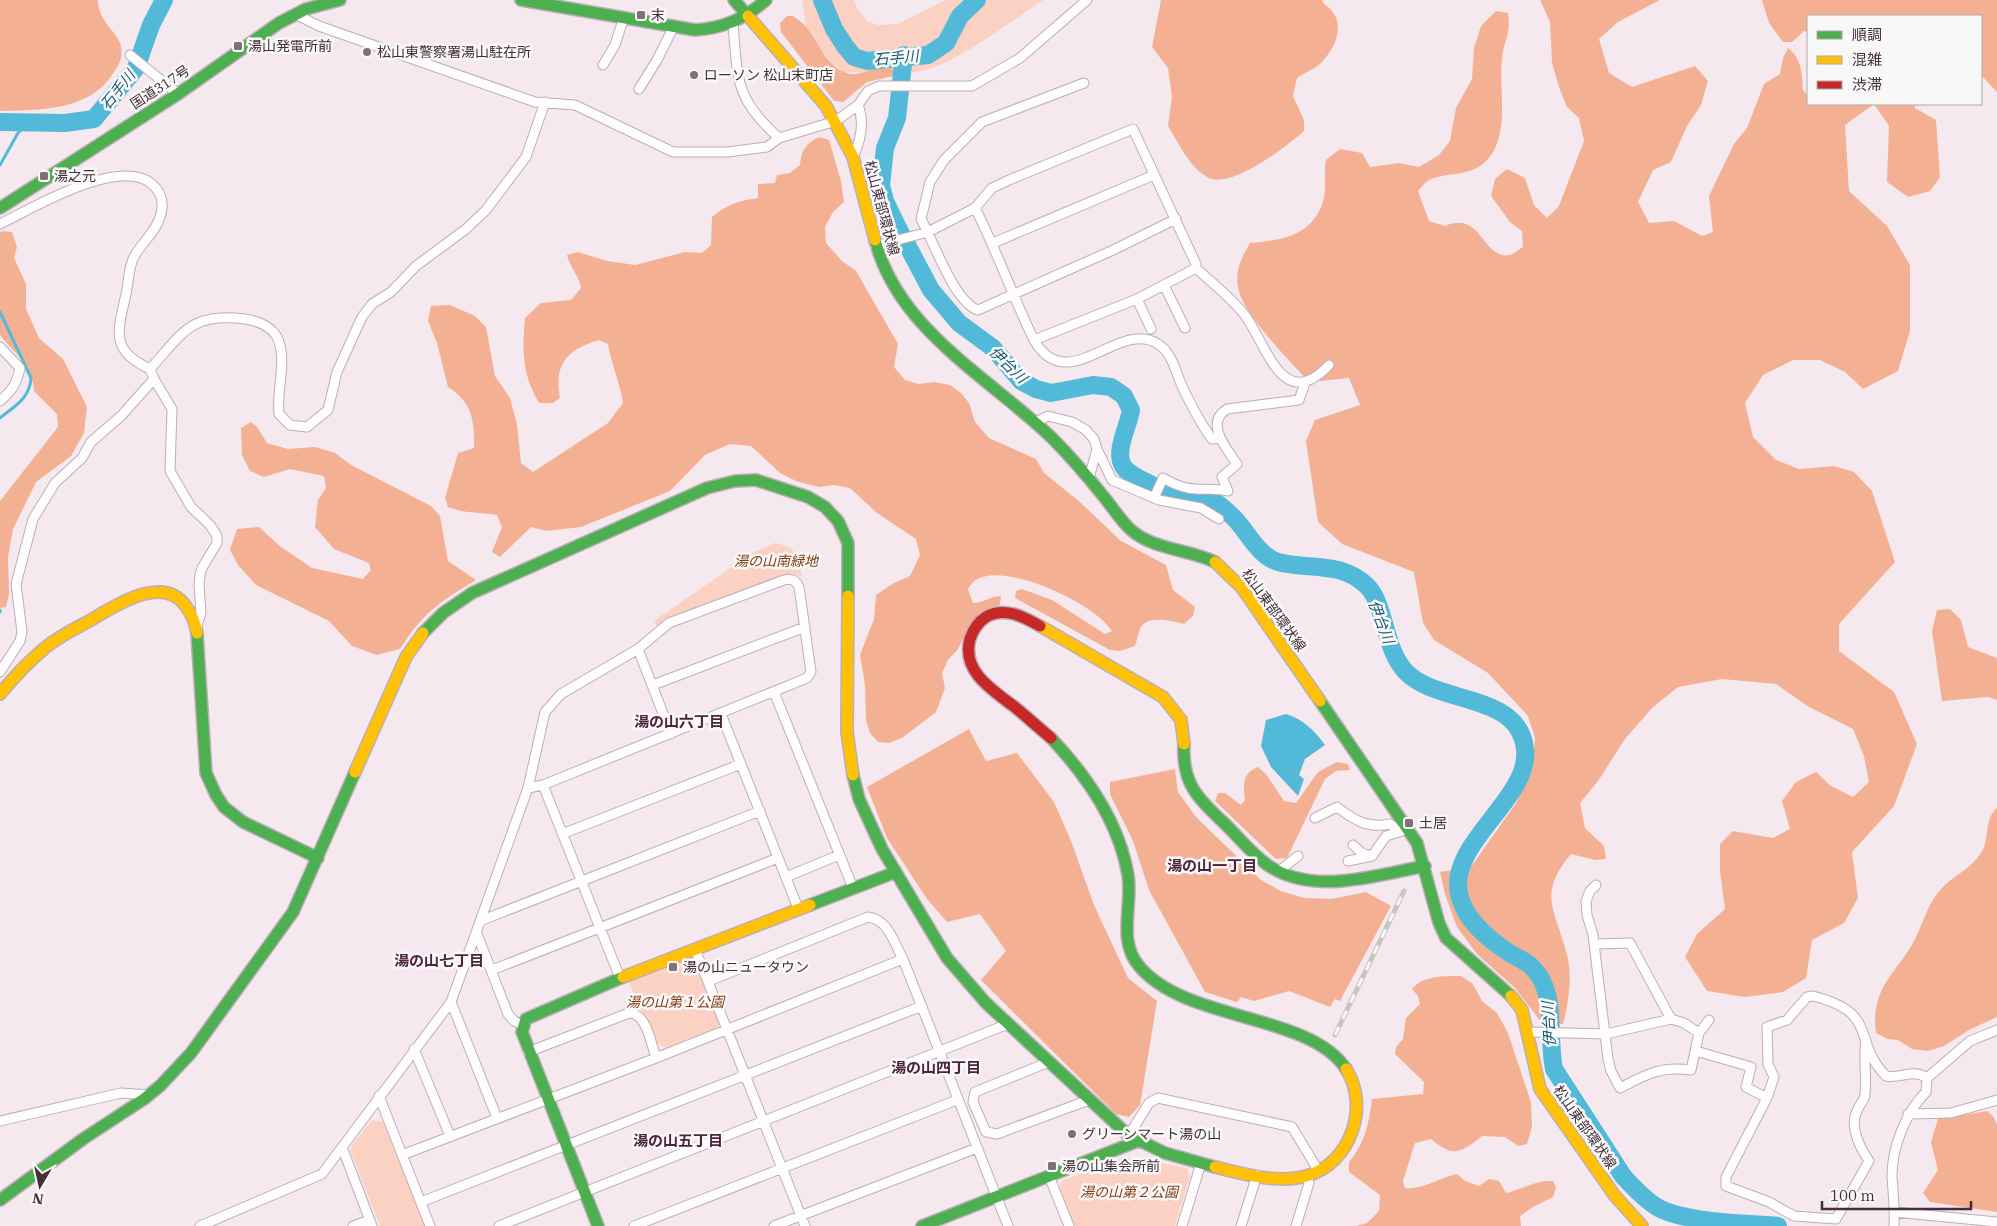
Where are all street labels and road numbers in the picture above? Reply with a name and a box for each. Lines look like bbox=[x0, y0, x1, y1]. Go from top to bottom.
street label: 国道317号 bbox=[127, 61, 193, 113]
street label: 松山東部環状線 bbox=[861, 158, 903, 258]
street label: 松山東部環状線 bbox=[1238, 565, 1310, 655]
street label: 松山東部環状線 bbox=[1550, 1082, 1620, 1172]

